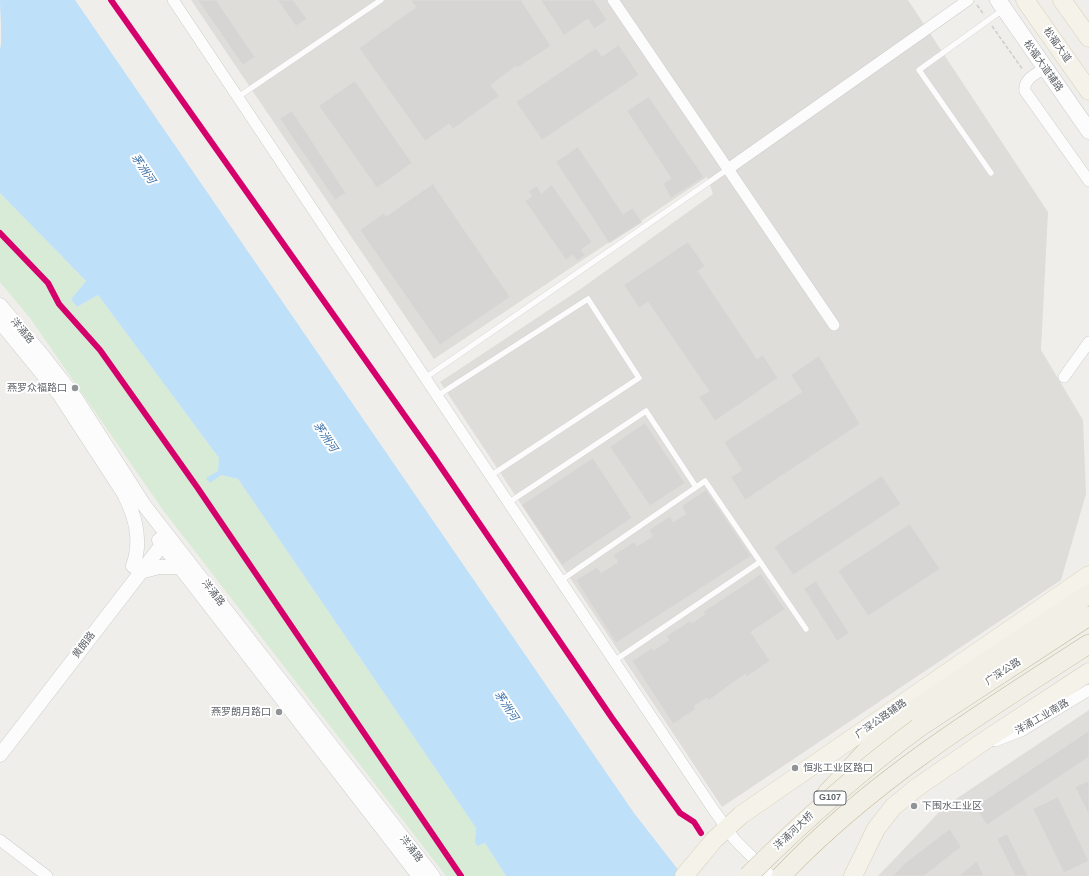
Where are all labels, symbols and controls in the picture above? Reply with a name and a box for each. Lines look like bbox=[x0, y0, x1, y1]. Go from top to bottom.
street label: 松福大道 bbox=[1041, 25, 1073, 65]
street label: 松福大道辅路 bbox=[1021, 38, 1065, 94]
water label: 茅洲河 bbox=[128, 152, 158, 186]
street label: 洋涌路 bbox=[8, 316, 36, 346]
place label: 燕罗众福路口 bbox=[7, 382, 67, 394]
marker: 燕罗众福路口 bbox=[70, 383, 80, 393]
water label: 茅洲河 bbox=[310, 420, 340, 454]
street label: 洋涌路 bbox=[199, 577, 227, 609]
street label: 黄朗路 bbox=[70, 629, 98, 661]
street label: 广深公路 bbox=[983, 656, 1023, 688]
water label: 茅洲河 bbox=[491, 689, 521, 723]
street label: 广深公路辅路 bbox=[853, 697, 909, 741]
street label: 洋涌工业南路 bbox=[1013, 697, 1071, 737]
place label: 燕罗朗月路口 bbox=[211, 706, 271, 718]
marker: 燕罗朗月路口 bbox=[274, 707, 284, 717]
place label: 恒兆工业区路口 bbox=[803, 762, 873, 774]
marker: 恒兆工业区路口 bbox=[790, 763, 800, 773]
road number: G107 bbox=[814, 791, 846, 805]
place label: 下围水工业区 bbox=[922, 800, 982, 812]
marker: 下围水工业区 bbox=[909, 801, 919, 811]
street label: 洋涌河大桥 bbox=[772, 810, 816, 852]
street label: 洋涌路 bbox=[397, 833, 425, 865]

